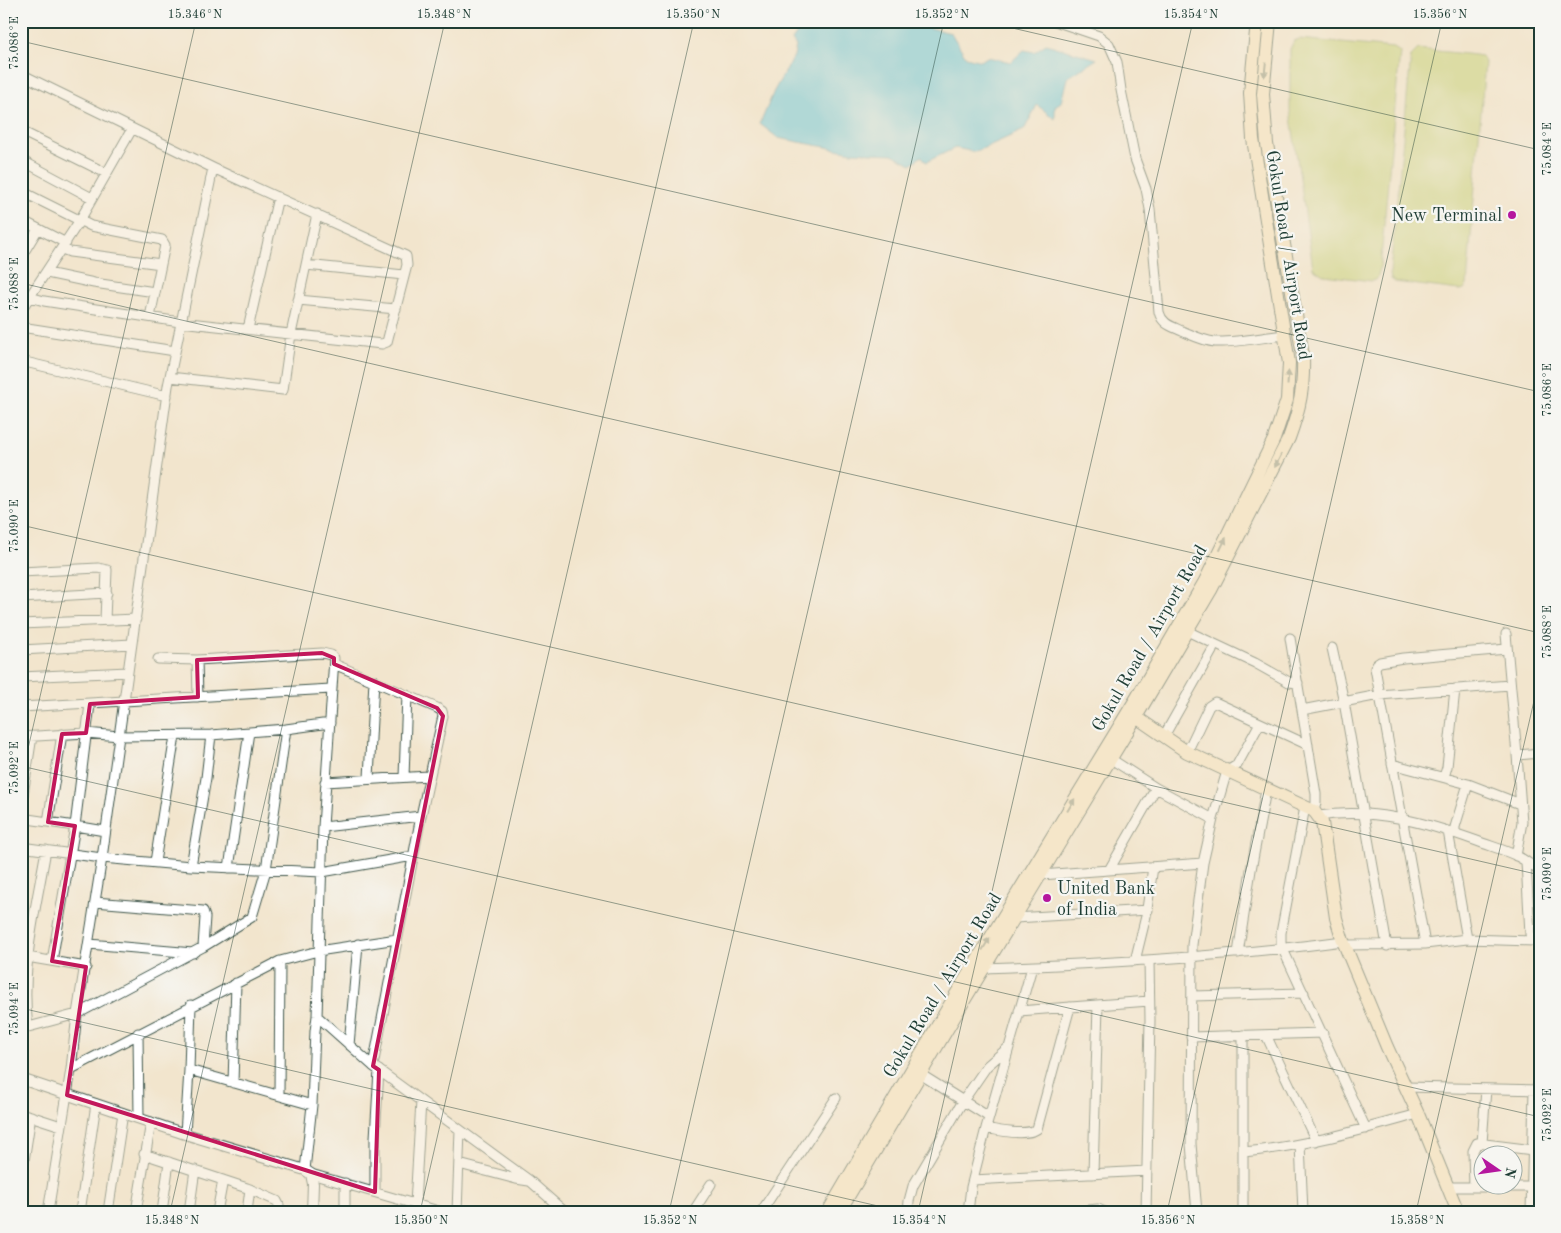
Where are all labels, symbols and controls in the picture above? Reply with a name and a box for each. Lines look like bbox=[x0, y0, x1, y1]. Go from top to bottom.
text: 15.346°N bbox=[168, 8, 222, 21]
text: 15.348°N bbox=[417, 8, 471, 21]
text: 15.350°N bbox=[666, 8, 720, 21]
text: 15.352°N bbox=[915, 8, 969, 21]
text: 15.354°N bbox=[1164, 8, 1218, 21]
text: 15.356°N bbox=[1413, 8, 1467, 21]
text: 75.086°E bbox=[8, 16, 21, 70]
one-way arrow bbox=[1261, 62, 1269, 78]
text: 75.084°E bbox=[1541, 122, 1554, 176]
street label: Gokul Road / Airport Road bbox=[1263, 149, 1313, 361]
place label: New Terminal bbox=[1391, 207, 1502, 225]
marker: New Terminal bbox=[1506, 209, 1518, 221]
text: 75.088°E bbox=[8, 257, 21, 311]
text: 75.086°E bbox=[1541, 363, 1554, 417]
one-way arrow bbox=[1285, 370, 1293, 386]
one-way arrow bbox=[1274, 453, 1282, 468]
text: 75.090°E bbox=[8, 499, 21, 553]
one-way arrow bbox=[1219, 537, 1227, 551]
street label: Gokul Road / Airport Road bbox=[1089, 542, 1211, 735]
text: 75.088°E bbox=[1541, 605, 1554, 659]
text: 75.092°E bbox=[8, 741, 21, 795]
one-way arrow bbox=[1066, 799, 1076, 812]
text: 75.090°E bbox=[1541, 847, 1554, 901]
place label: United Bank of India bbox=[1057, 880, 1155, 919]
street label: Gokul Road / Airport Road bbox=[881, 890, 1005, 1081]
marker: United Bank of India bbox=[1041, 892, 1053, 904]
one-way arrow bbox=[982, 938, 991, 951]
text: 75.094°E bbox=[8, 982, 21, 1036]
text: 75.092°E bbox=[1541, 1088, 1554, 1142]
north arrow bbox=[1474, 1146, 1524, 1196]
text: N bbox=[1502, 1166, 1518, 1180]
text: 15.348°N bbox=[145, 1214, 199, 1227]
text: 15.350°N bbox=[394, 1214, 448, 1227]
text: 15.352°N bbox=[643, 1214, 697, 1227]
text: 15.354°N bbox=[892, 1214, 946, 1227]
text: 15.356°N bbox=[1141, 1214, 1195, 1227]
text: 15.358°N bbox=[1390, 1214, 1444, 1227]

